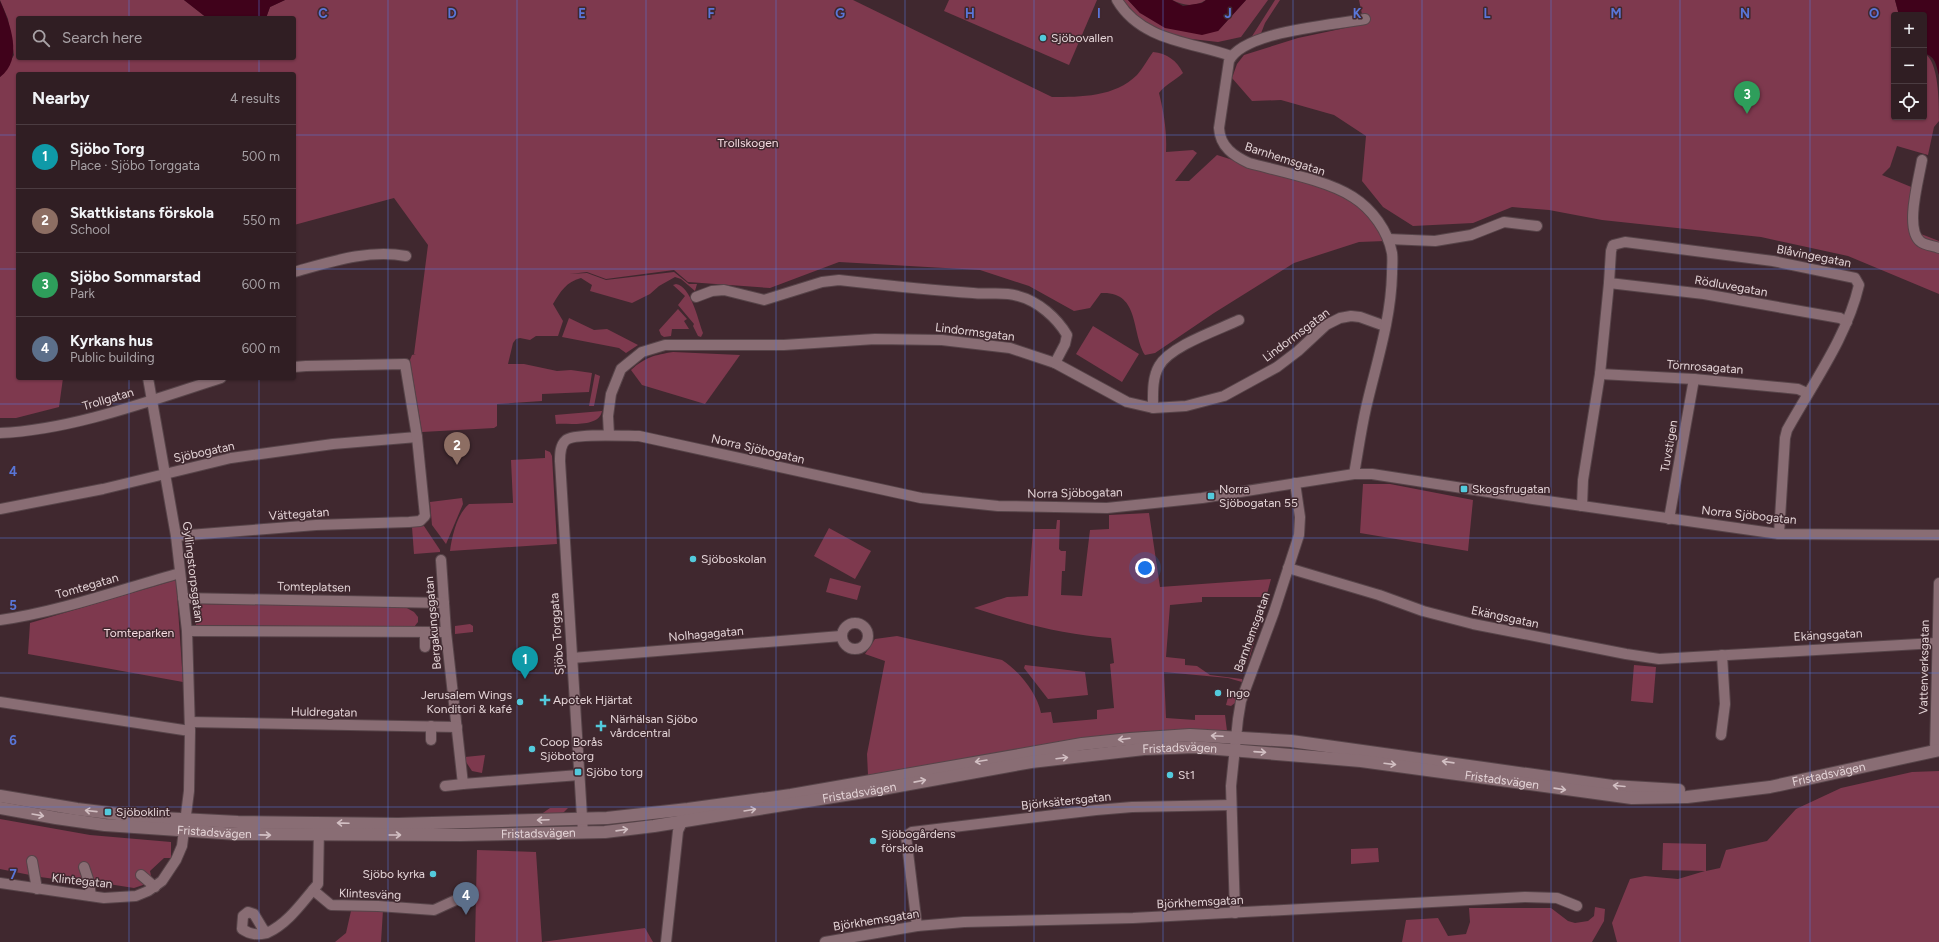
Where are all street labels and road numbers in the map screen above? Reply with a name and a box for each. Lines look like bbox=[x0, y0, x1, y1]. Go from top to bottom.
street label: Barnhemsgatan bbox=[1243, 139, 1327, 179]
street label: Blåvingegatan bbox=[1775, 242, 1853, 270]
street label: Rödluvegatan bbox=[1693, 273, 1769, 299]
street label: Lindormsgatan bbox=[1260, 305, 1332, 365]
street label: Lindormsgatan bbox=[934, 320, 1016, 344]
street label: Törnrosagatan bbox=[1666, 357, 1744, 377]
street label: Trollgatan bbox=[81, 385, 136, 413]
street label: Tuvstigen bbox=[1658, 419, 1680, 473]
street label: Norra Sjöbogatan bbox=[710, 431, 806, 467]
street label: Sjöbogatan bbox=[172, 439, 236, 465]
street label: Norra Sjöbogatan bbox=[1027, 485, 1123, 501]
street label: Norra Sjöbogatan bbox=[1701, 503, 1798, 527]
street label: Vättegatan bbox=[268, 505, 330, 523]
street label: Gyllingstorpsgatan bbox=[180, 521, 206, 624]
street label: Tomtegatan bbox=[54, 570, 120, 602]
street label: Bergakungsgatan bbox=[422, 576, 444, 670]
street label: Tomteplatsen bbox=[277, 579, 351, 595]
street label: Barnhemsgatan bbox=[1231, 590, 1273, 674]
street label: Sjöbo Torggata bbox=[547, 592, 567, 676]
street label: Ekängsgatan bbox=[1470, 603, 1540, 631]
street label: Vattenverksgatan bbox=[1916, 619, 1932, 714]
street label: Nolhagagatan bbox=[668, 624, 744, 644]
street label: Ekängsgatan bbox=[1793, 626, 1863, 644]
street label: Huldregatan bbox=[291, 704, 358, 720]
street label: Fristadsvägen bbox=[1142, 740, 1218, 756]
street label: Fristadsvägen bbox=[1791, 759, 1867, 789]
street label: Fristadsvägen bbox=[1464, 768, 1540, 792]
street label: Fristadsvägen bbox=[821, 780, 898, 806]
street label: Björksätersgatan bbox=[1020, 789, 1112, 813]
street label: Fristadsvägen bbox=[177, 823, 252, 841]
street label: Fristadsvägen bbox=[501, 826, 576, 841]
street label: Klintegatan bbox=[51, 871, 113, 891]
street label: Klintesväng bbox=[339, 886, 401, 902]
street label: Björkhemsgatan bbox=[1156, 893, 1244, 911]
street label: Björkhemsgatan bbox=[832, 906, 920, 934]

